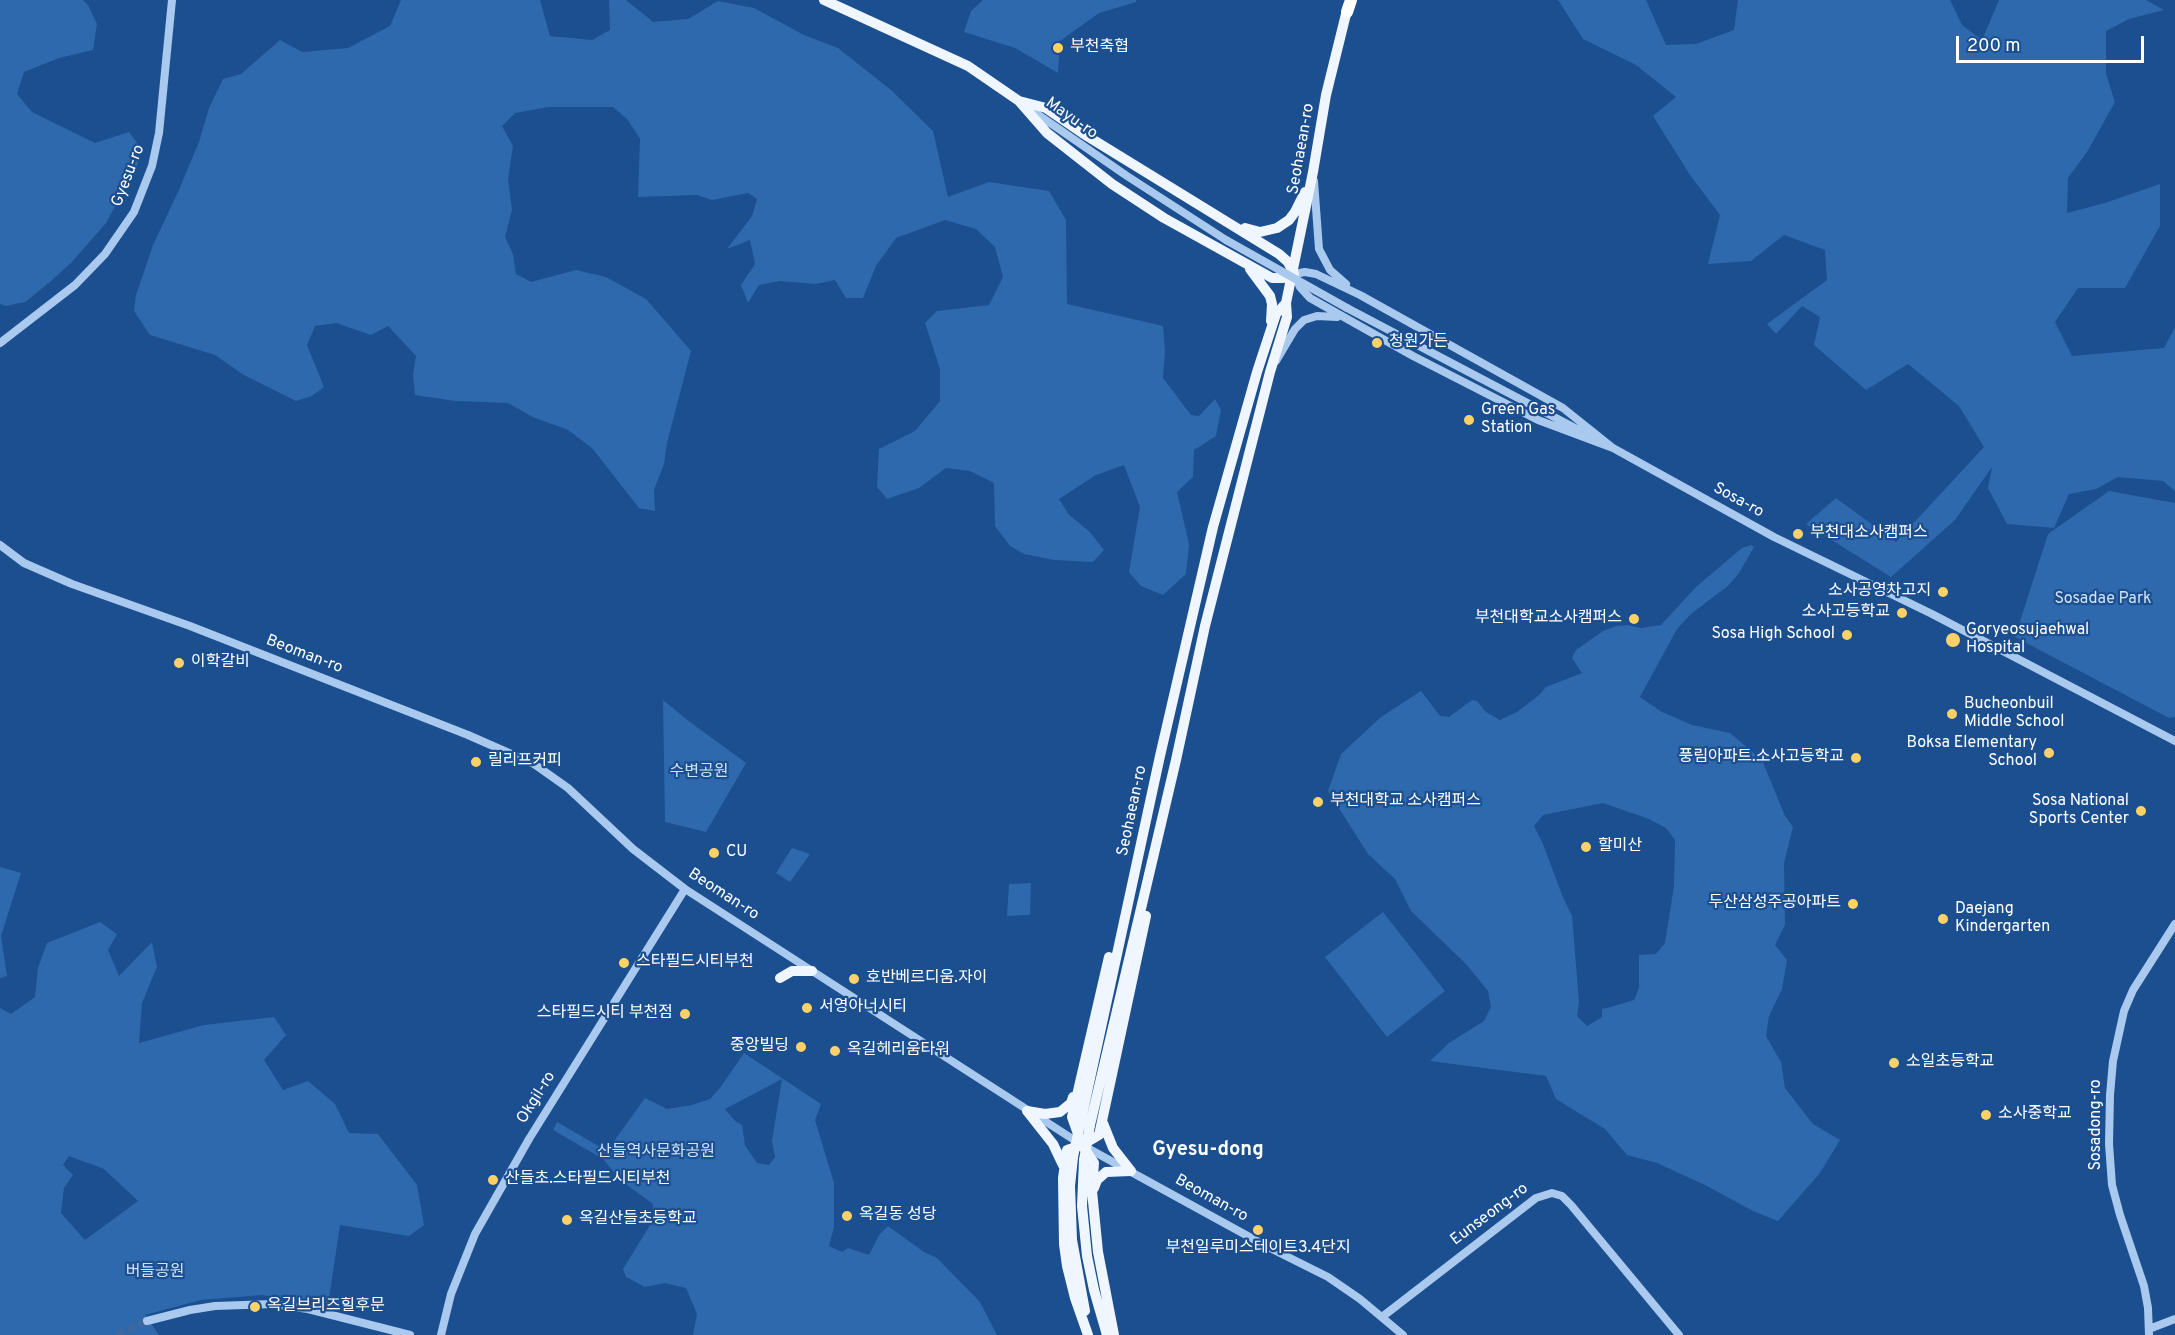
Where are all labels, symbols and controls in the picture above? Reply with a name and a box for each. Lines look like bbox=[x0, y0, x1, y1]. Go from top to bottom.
scale bar bbox=[1959, 24, 2146, 62]
text: 200 m bbox=[1967, 35, 2020, 58]
place label: 부천축협 bbox=[1070, 38, 1129, 58]
marker: 부천축협 bbox=[1051, 41, 1065, 55]
street label: Mayu-ro bbox=[1041, 94, 1101, 144]
street label: Seohaean-ro bbox=[1285, 102, 1319, 196]
street label: Gyesu-ro bbox=[108, 142, 150, 210]
place label: 청원가든 bbox=[1389, 333, 1448, 353]
marker: 청원가든 bbox=[1370, 336, 1384, 350]
place label: Green Gas Station bbox=[1481, 401, 1555, 439]
marker: Green Gas Station bbox=[1462, 413, 1476, 427]
street label: Sosa-ro bbox=[1709, 479, 1767, 523]
place label: 부천대소사캠퍼스 bbox=[1810, 524, 1928, 544]
marker: 부천대소사캠퍼스 bbox=[1791, 527, 1805, 541]
place label: 소사공영차고지 bbox=[1828, 582, 1931, 602]
marker: 소사공영차고지 bbox=[1936, 585, 1950, 599]
park label: Sosadae Park bbox=[2054, 590, 2152, 610]
place label: 소사고등학교 bbox=[1802, 603, 1890, 623]
marker: 소사고등학교 bbox=[1895, 606, 1909, 620]
place label: 부천대학교소사캠퍼스 bbox=[1475, 609, 1622, 629]
marker: 부천대학교소사캠퍼스 bbox=[1627, 612, 1641, 626]
place label: Goryeosujaehwal Hospital bbox=[1966, 621, 2089, 659]
place label: Sosa High School bbox=[1712, 625, 1835, 645]
marker: Sosa High School bbox=[1840, 628, 1854, 642]
marker: Goryeosujaehwal Hospital bbox=[1944, 631, 1962, 649]
street label: Beoman-ro bbox=[263, 632, 345, 678]
place label: 이학갈비 bbox=[191, 653, 250, 673]
marker: 이학갈비 bbox=[172, 656, 186, 670]
place label: Bucheonbuil Middle School bbox=[1964, 695, 2064, 733]
marker: Bucheonbuil Middle School bbox=[1945, 707, 1959, 721]
place label: Boksa Elementary School bbox=[1907, 734, 2037, 772]
marker: Boksa Elementary School bbox=[2042, 746, 2056, 760]
place label: 풍림아파트.소사고등학교 bbox=[1678, 748, 1844, 768]
marker: 풍림아파트.소사고등학교 bbox=[1849, 751, 1863, 765]
place label: 릴리프커피 bbox=[488, 752, 562, 772]
marker: 릴리프커피 bbox=[469, 755, 483, 769]
park label: 수변공원 bbox=[670, 763, 728, 783]
street label: Seohaean-ro bbox=[1114, 764, 1152, 858]
place label: 부천대학교 소사캠퍼스 bbox=[1330, 792, 1481, 812]
place label: Sosa National Sports Center bbox=[2029, 792, 2129, 830]
marker: 부천대학교 소사캠퍼스 bbox=[1311, 795, 1325, 809]
marker: Sosa National Sports Center bbox=[2134, 804, 2148, 818]
place label: 할미산 bbox=[1598, 837, 1642, 857]
marker: 할미산 bbox=[1579, 840, 1593, 854]
place label: CU bbox=[726, 843, 747, 863]
marker: CU bbox=[707, 846, 721, 860]
street label: Beoman-ro bbox=[684, 865, 762, 925]
place label: 두산삼성주공아파트 bbox=[1709, 894, 1841, 914]
marker: 두산삼성주공아파트 bbox=[1846, 897, 1860, 911]
place label: Daejang Kindergarten bbox=[1955, 900, 2050, 938]
marker: Daejang Kindergarten bbox=[1936, 912, 1950, 926]
place label: 스타필드시티부천 bbox=[636, 953, 754, 973]
marker: 스타필드시티부천 bbox=[617, 956, 631, 970]
place label: 호반베르디움.자이 bbox=[866, 969, 987, 989]
marker: 호반베르디움.자이 bbox=[847, 972, 861, 986]
place label: 서영아너시티 bbox=[819, 998, 907, 1018]
marker: 서영아너시티 bbox=[800, 1001, 814, 1015]
place label: 스타필드시티 부천점 bbox=[537, 1004, 673, 1024]
marker: 스타필드시티 부천점 bbox=[678, 1007, 692, 1021]
place label: 중앙빌딩 bbox=[730, 1037, 789, 1057]
marker: 중앙빌딩 bbox=[794, 1040, 808, 1054]
place label: 옥길헤리움타워 bbox=[847, 1041, 950, 1061]
marker: 옥길헤리움타워 bbox=[828, 1044, 842, 1058]
place label: 소일초등학교 bbox=[1906, 1053, 1994, 1073]
marker: 소일초등학교 bbox=[1887, 1056, 1901, 1070]
street label: Okgil-ro bbox=[513, 1068, 561, 1128]
street label: Sosadong-ro bbox=[2087, 1079, 2107, 1171]
place label: 소사중학교 bbox=[1998, 1105, 2072, 1125]
marker: 소사중학교 bbox=[1979, 1108, 1993, 1122]
district label: Gyesu-dong bbox=[1152, 1139, 1264, 1163]
park label: 산들역사문화공원 bbox=[597, 1143, 715, 1163]
place label: 산들초.스타필드시티부천 bbox=[505, 1170, 671, 1190]
street label: Beoman-ro bbox=[1171, 1171, 1251, 1227]
marker: 산들초.스타필드시티부천 bbox=[486, 1173, 500, 1187]
street label: Eunseong-ro bbox=[1447, 1180, 1533, 1250]
place label: 옥길동 성당 bbox=[859, 1206, 936, 1226]
marker: 옥길동 성당 bbox=[840, 1209, 854, 1223]
place label: 옥길산들초등학교 bbox=[579, 1210, 697, 1230]
marker: 옥길산들초등학교 bbox=[560, 1213, 574, 1227]
marker: 부천일루미스테이트3.4단지 bbox=[1251, 1223, 1265, 1237]
place label: 부천일루미스테이트3.4단지 bbox=[1165, 1239, 1351, 1259]
park label: 버들공원 bbox=[126, 1263, 184, 1283]
place label: 옥길브리즈힐후문 bbox=[267, 1297, 385, 1317]
marker: 옥길브리즈힐후문 bbox=[248, 1300, 262, 1314]

